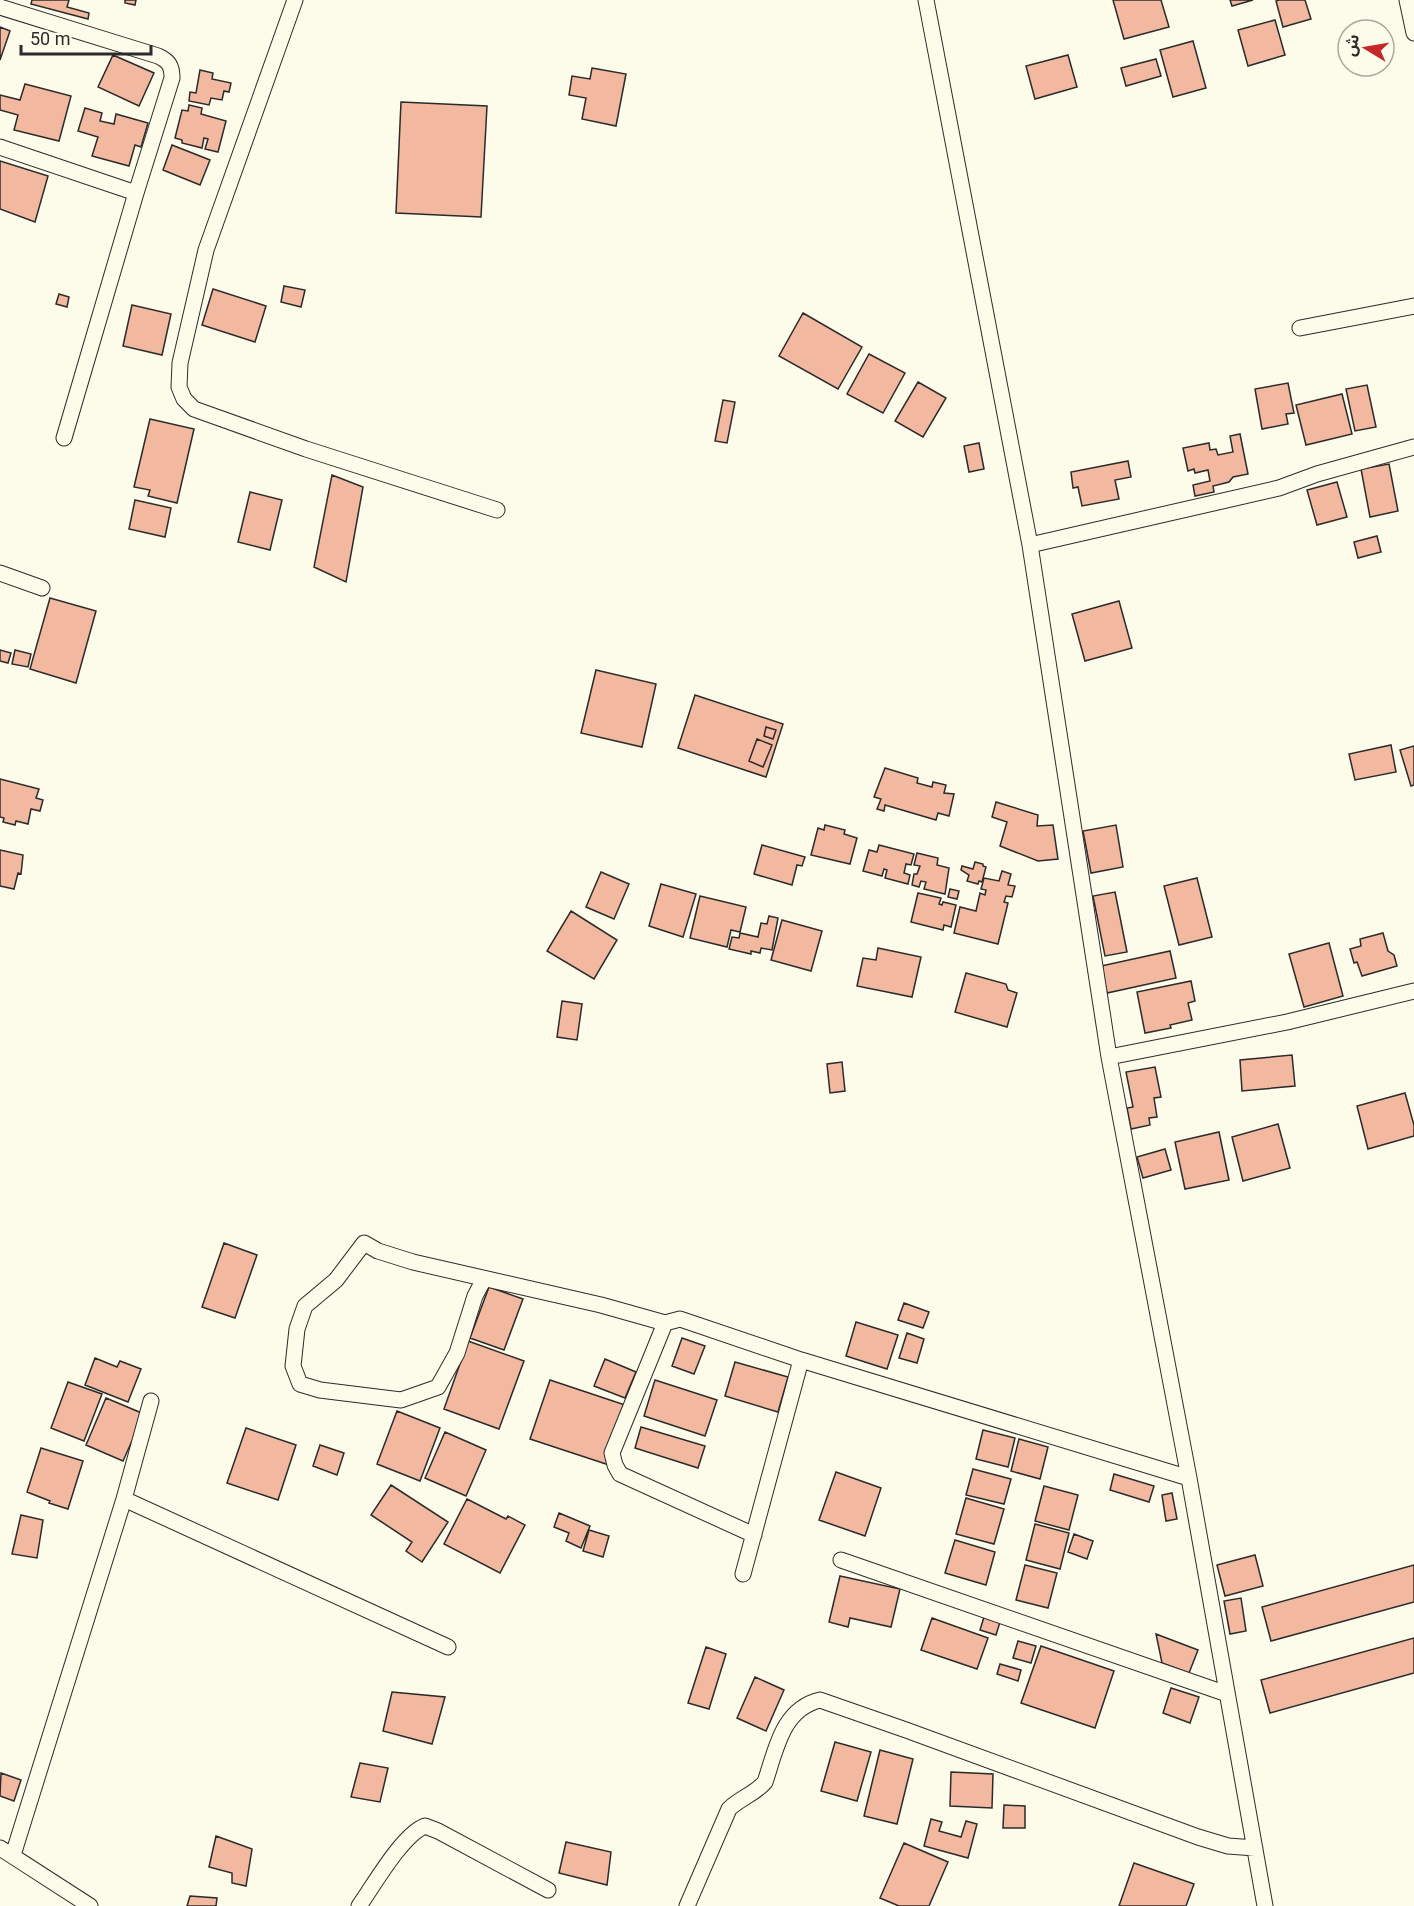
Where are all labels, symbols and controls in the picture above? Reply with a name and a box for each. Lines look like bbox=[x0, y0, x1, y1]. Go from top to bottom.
scale bar bbox=[21, 18, 152, 56]
north arrow bbox=[1336, 18, 1396, 78]
text: 50 m bbox=[30, 28, 70, 49]
text: ش bbox=[1340, 33, 1363, 58]

